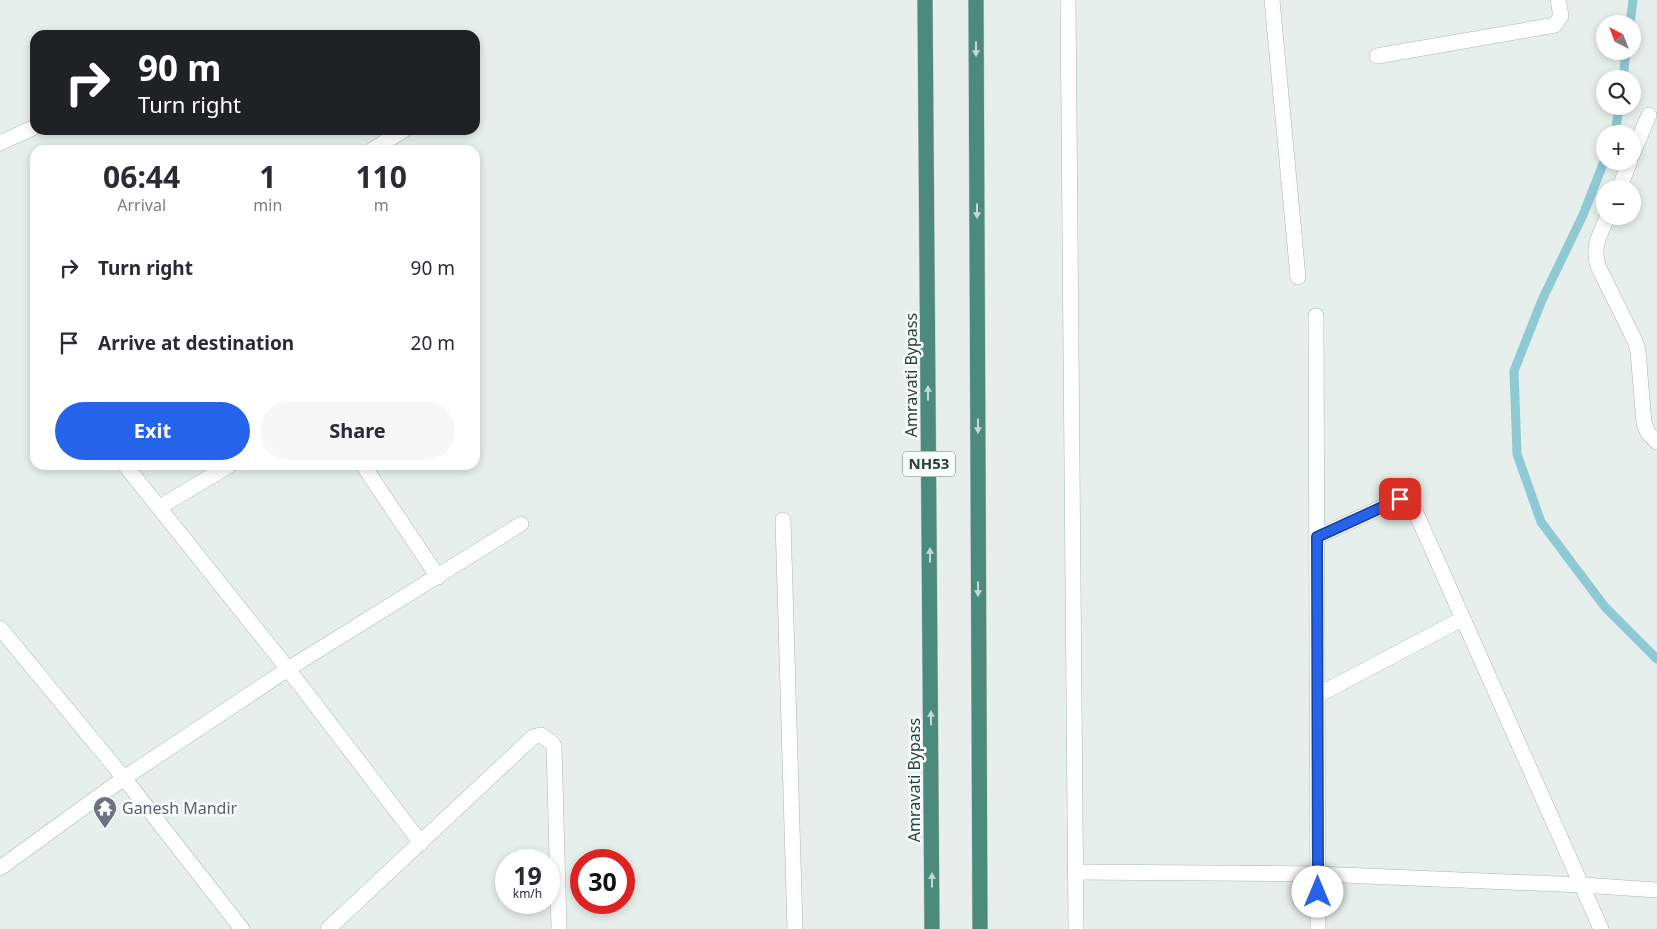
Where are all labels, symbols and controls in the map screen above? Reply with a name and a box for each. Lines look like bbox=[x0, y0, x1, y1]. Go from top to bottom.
north arrow bbox=[1596, 15, 1641, 60]
map controls bbox=[1596, 15, 1641, 225]
one-way arrow bbox=[972, 41, 980, 57]
text: 90 m bbox=[138, 44, 221, 91]
icon: right bbox=[55, 50, 120, 115]
button: search bbox=[1596, 70, 1641, 115]
text: Turn right bbox=[138, 89, 241, 119]
button: + bbox=[1596, 125, 1641, 170]
text: 06:44 bbox=[103, 156, 180, 197]
text: 1 bbox=[259, 156, 276, 197]
text: 110 bbox=[355, 156, 407, 197]
button: − bbox=[1596, 180, 1641, 225]
text: Arrival bbox=[117, 194, 166, 216]
text: min bbox=[253, 194, 282, 216]
text: m bbox=[374, 194, 389, 216]
one-way arrow bbox=[973, 203, 981, 219]
icon: right bbox=[55, 254, 83, 282]
text: Turn right bbox=[98, 255, 193, 281]
text: 90 m bbox=[411, 255, 455, 281]
street label: Amravati Bypass bbox=[900, 313, 922, 437]
icon: arrive bbox=[55, 329, 83, 357]
text: Arrive at destination bbox=[98, 330, 294, 356]
text: 20 m bbox=[411, 330, 455, 356]
one-way arrow bbox=[924, 385, 932, 401]
button: Exit bbox=[55, 402, 250, 460]
button: Share bbox=[260, 402, 455, 460]
one-way arrow bbox=[974, 418, 982, 434]
road number: NH53 bbox=[903, 452, 955, 476]
pin bbox=[1379, 478, 1421, 520]
icon: arrive bbox=[1386, 485, 1414, 513]
one-way arrow bbox=[925, 547, 933, 563]
one-way arrow bbox=[975, 581, 983, 597]
one-way arrow bbox=[927, 710, 935, 726]
street label: Amravati Bypass bbox=[903, 718, 925, 842]
temple icon: Ganesh Mandir bbox=[92, 795, 118, 829]
place label: Ganesh Mandir bbox=[122, 797, 238, 819]
speed limit sign: 30 bbox=[570, 849, 635, 914]
text: 19 bbox=[513, 858, 542, 892]
position arrow bbox=[1291, 865, 1343, 917]
one-way arrow bbox=[928, 872, 936, 888]
text: km/h bbox=[513, 885, 542, 902]

